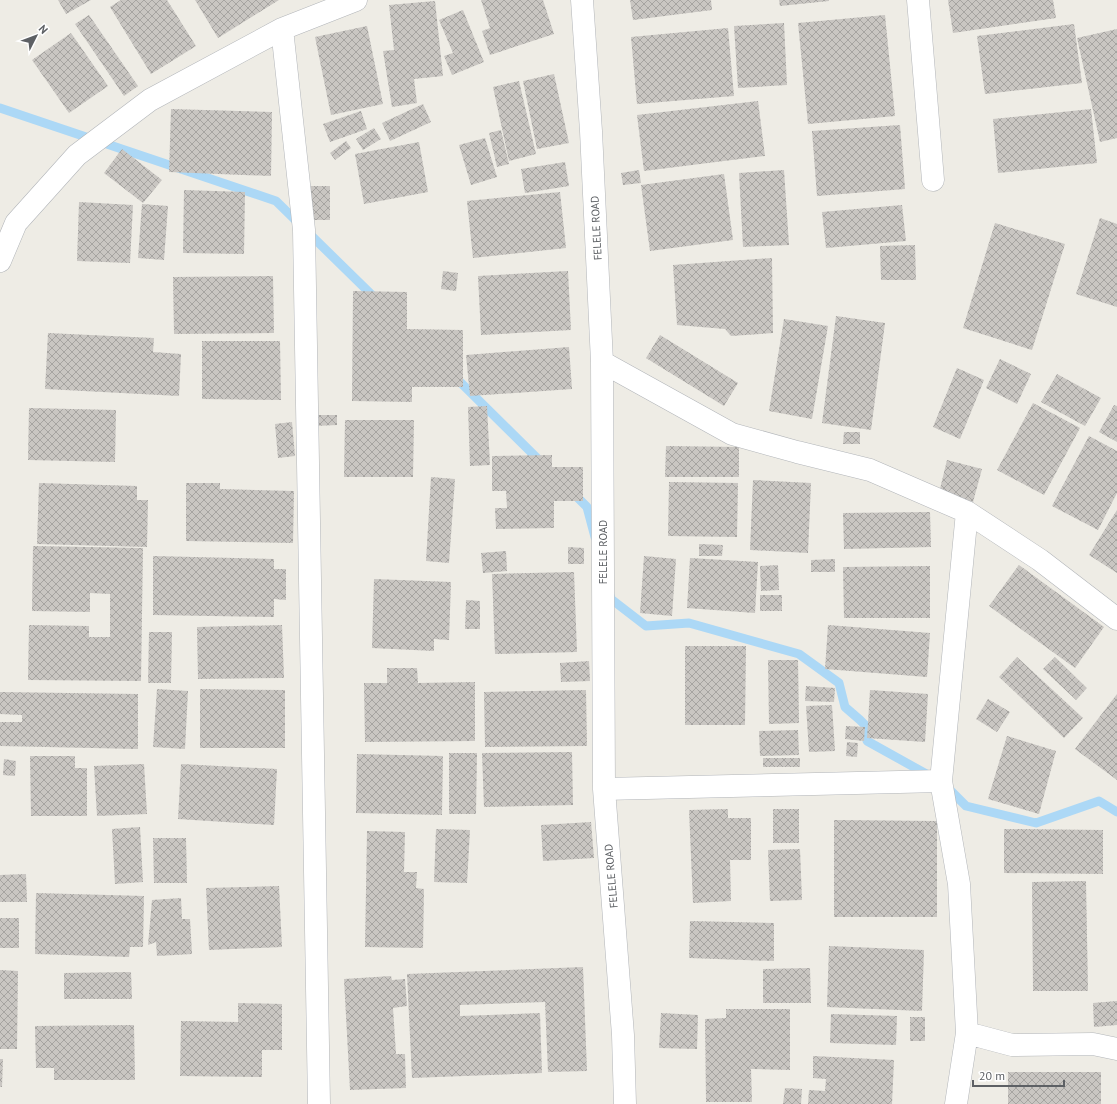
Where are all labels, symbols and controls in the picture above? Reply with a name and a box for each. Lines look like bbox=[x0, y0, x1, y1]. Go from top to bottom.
north arrow bbox=[16, 16, 56, 56]
text: N bbox=[36, 22, 51, 37]
street label: FELELE ROAD bbox=[587, 195, 605, 261]
street label: FELELE ROAD bbox=[596, 520, 610, 584]
street label: FELELE ROAD bbox=[601, 843, 621, 909]
scale bar bbox=[973, 1062, 1064, 1088]
text: 20 m bbox=[979, 1068, 1005, 1083]

